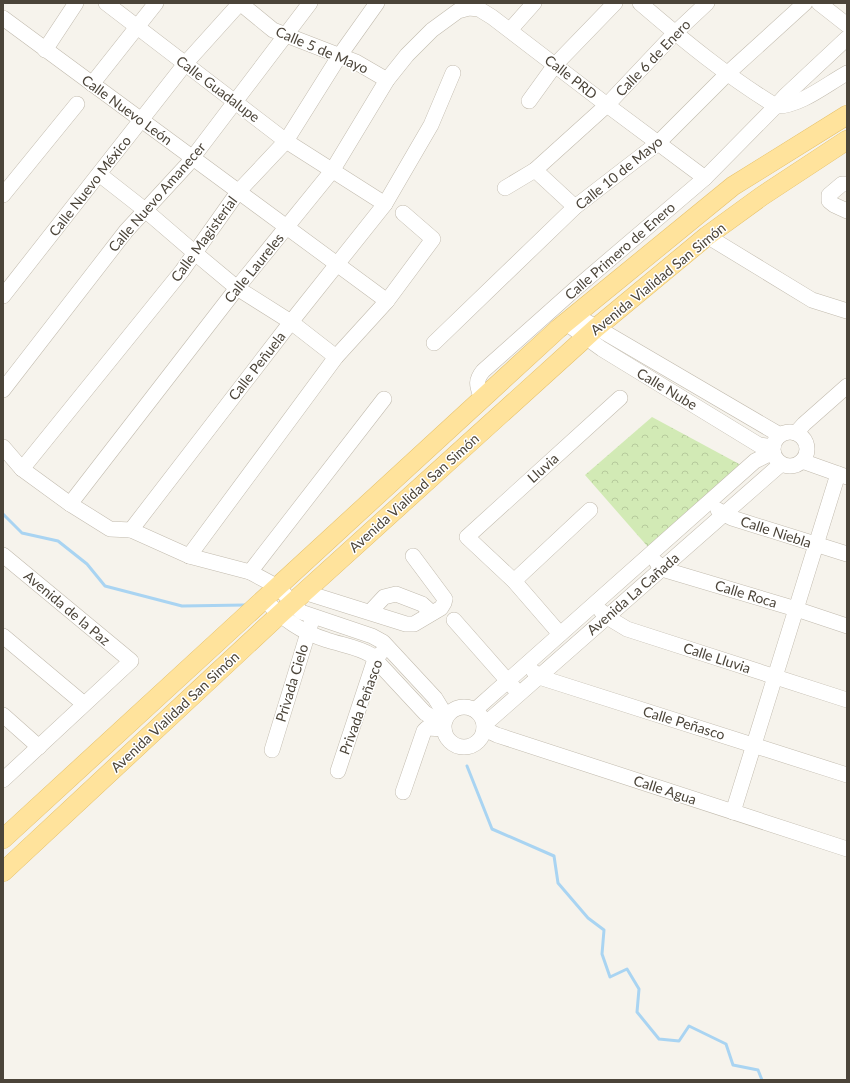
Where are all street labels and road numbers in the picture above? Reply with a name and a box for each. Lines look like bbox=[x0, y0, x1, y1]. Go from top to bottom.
street label: Calle 6 de Enero bbox=[612, 16, 694, 100]
street label: Calle 5 de Mayo bbox=[273, 22, 371, 77]
street label: Calle PRD bbox=[542, 51, 601, 102]
street label: Calle Guadalupe bbox=[173, 52, 263, 125]
street label: Calle Nuevo León bbox=[79, 71, 176, 148]
street label: Calle Nuevo México bbox=[45, 132, 134, 239]
street label: Calle 10 de Mayo bbox=[572, 132, 666, 213]
street label: Calle Nuevo Amanecer bbox=[104, 138, 209, 255]
street label: Calle Magisterial bbox=[167, 193, 240, 285]
street label: Calle Primero de Enero bbox=[561, 198, 678, 303]
street label: Avenida Vialidad San Simón bbox=[587, 219, 729, 338]
street label: Calle Laureles bbox=[220, 229, 287, 306]
street label: Calle Peñuela bbox=[224, 328, 289, 403]
street label: Calle Nube bbox=[634, 364, 701, 413]
street label: Avenida Vialidad San Simón bbox=[345, 430, 482, 556]
street label: Lluvia bbox=[524, 449, 562, 486]
street label: Calle Niebla bbox=[739, 512, 814, 551]
street label: Avenida La Cañada bbox=[583, 549, 682, 638]
street label: Avenida de la Paz bbox=[21, 567, 114, 649]
street label: Calle Roca bbox=[713, 576, 779, 611]
street label: Calle Lluvia bbox=[681, 639, 753, 676]
street label: Privada Cielo bbox=[272, 642, 311, 724]
street label: Avenida Vialidad San Simón bbox=[107, 648, 242, 776]
street label: Privada Peñasco bbox=[335, 657, 386, 757]
street label: Calle Peñasco bbox=[641, 702, 727, 743]
street label: Calle Agua bbox=[632, 771, 699, 808]

